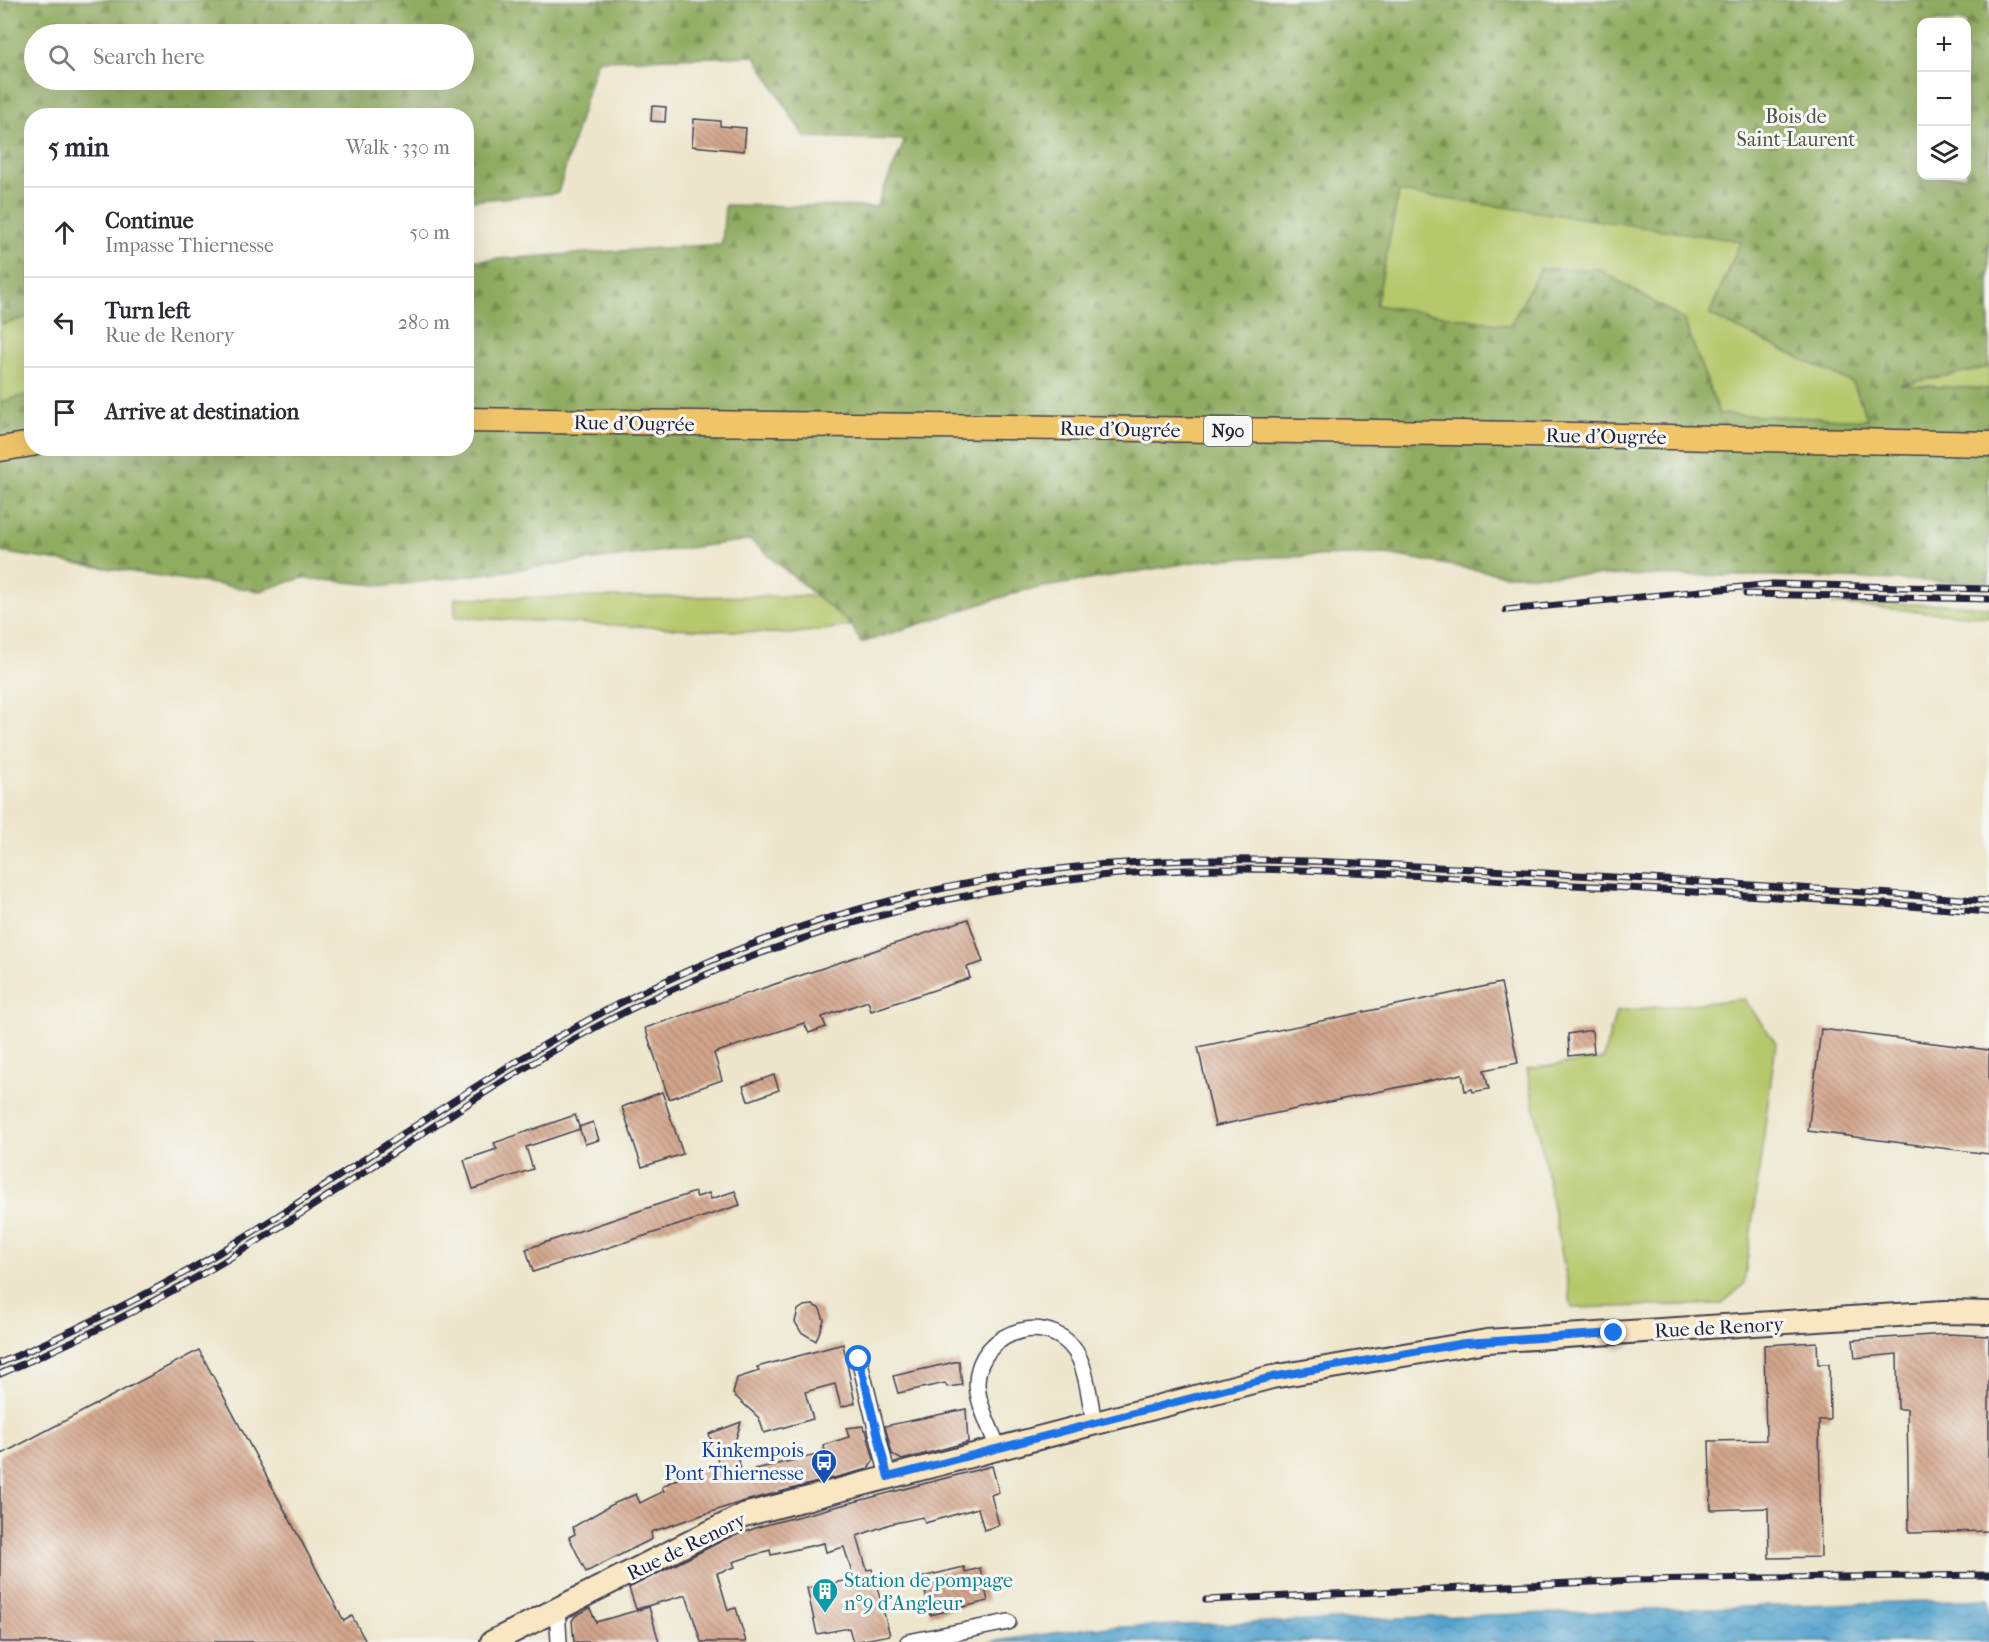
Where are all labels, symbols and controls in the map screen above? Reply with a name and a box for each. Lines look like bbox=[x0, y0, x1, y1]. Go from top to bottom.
map controls bbox=[1917, 18, 1971, 180]
button: + bbox=[1917, 18, 1971, 72]
search box bbox=[24, 24, 474, 90]
icon: search bbox=[45, 41, 78, 74]
text: Search here bbox=[93, 44, 205, 70]
button: − bbox=[1917, 72, 1971, 126]
park label: Bois de Saint-Laurent bbox=[1737, 105, 1855, 151]
button: layers bbox=[1917, 126, 1971, 180]
text: 5 min bbox=[48, 132, 109, 163]
text: Walk · 330 m bbox=[346, 136, 450, 159]
text: Continue bbox=[105, 208, 194, 234]
icon: ahead bbox=[48, 216, 81, 249]
text: 50 m bbox=[409, 221, 450, 244]
text: Impasse Thiernesse bbox=[105, 234, 274, 257]
text: Turn left bbox=[105, 298, 191, 324]
icon: left bbox=[48, 306, 81, 339]
text: 280 m bbox=[398, 311, 450, 334]
text: Rue de Renory bbox=[105, 324, 234, 347]
icon: arrive bbox=[48, 396, 81, 429]
text: Arrive at destination bbox=[105, 399, 299, 425]
street label: Rue d'Ougrée bbox=[573, 411, 695, 436]
road number: N90 bbox=[1204, 416, 1252, 446]
street label: Rue d'Ougrée bbox=[1059, 417, 1181, 442]
street label: Rue d'Ougrée bbox=[1545, 424, 1667, 449]
street label: Rue de Renory bbox=[1654, 1313, 1786, 1342]
route end bbox=[1600, 1319, 1626, 1345]
route start bbox=[845, 1345, 871, 1371]
place label: Kinkempois Pont Thiernesse bbox=[664, 1439, 804, 1485]
bus stop icon: Kinkempois Pont Thiernesse bbox=[809, 1447, 839, 1485]
street label: Rue de Renory bbox=[623, 1507, 751, 1585]
place label: Station de pompage n°9 d'Angleur bbox=[844, 1569, 1013, 1615]
building icon: Station de pompage n°9 d'Angleur bbox=[810, 1576, 840, 1614]

